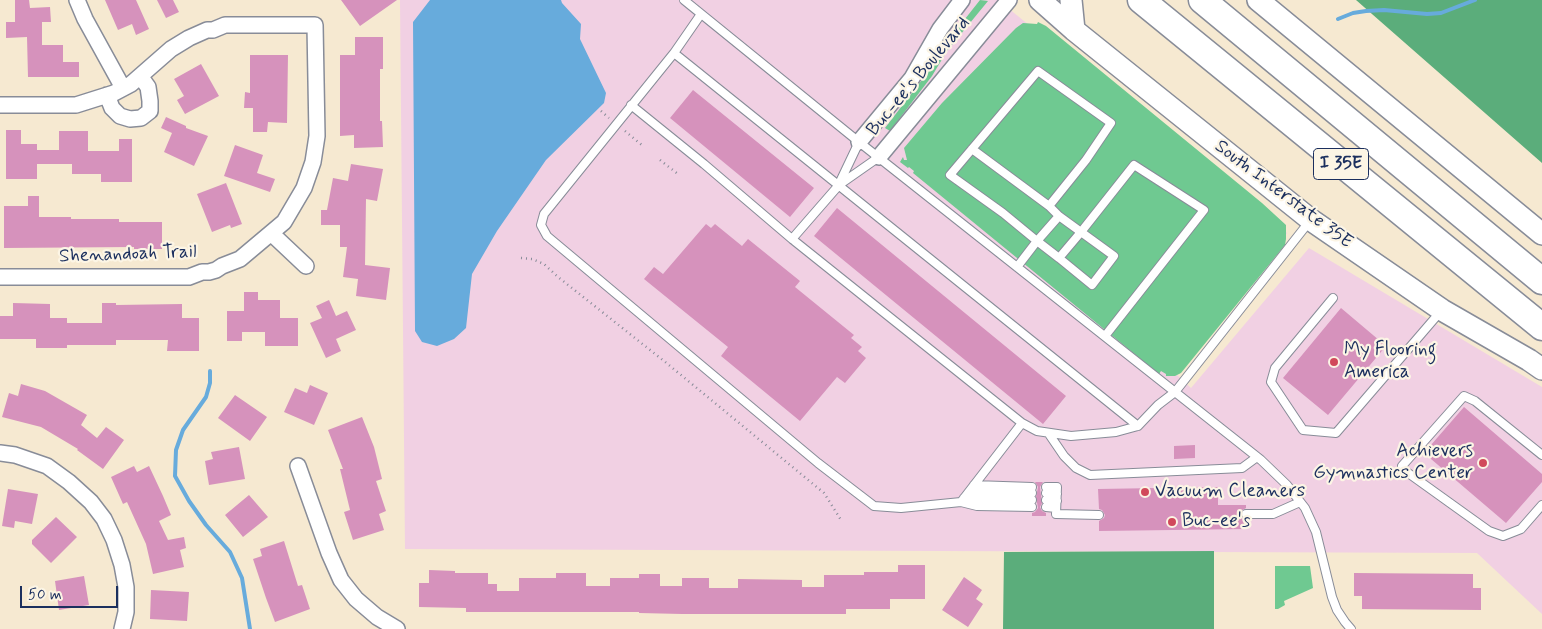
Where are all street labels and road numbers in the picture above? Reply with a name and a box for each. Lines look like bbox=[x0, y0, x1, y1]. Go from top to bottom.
street label: Buc-ee's Boulevard bbox=[862, 13, 976, 141]
street label: South Interstate 35E bbox=[1209, 136, 1357, 254]
road number: I 35E bbox=[1314, 148, 1368, 180]
street label: Shenandoah Trail bbox=[59, 241, 197, 269]

